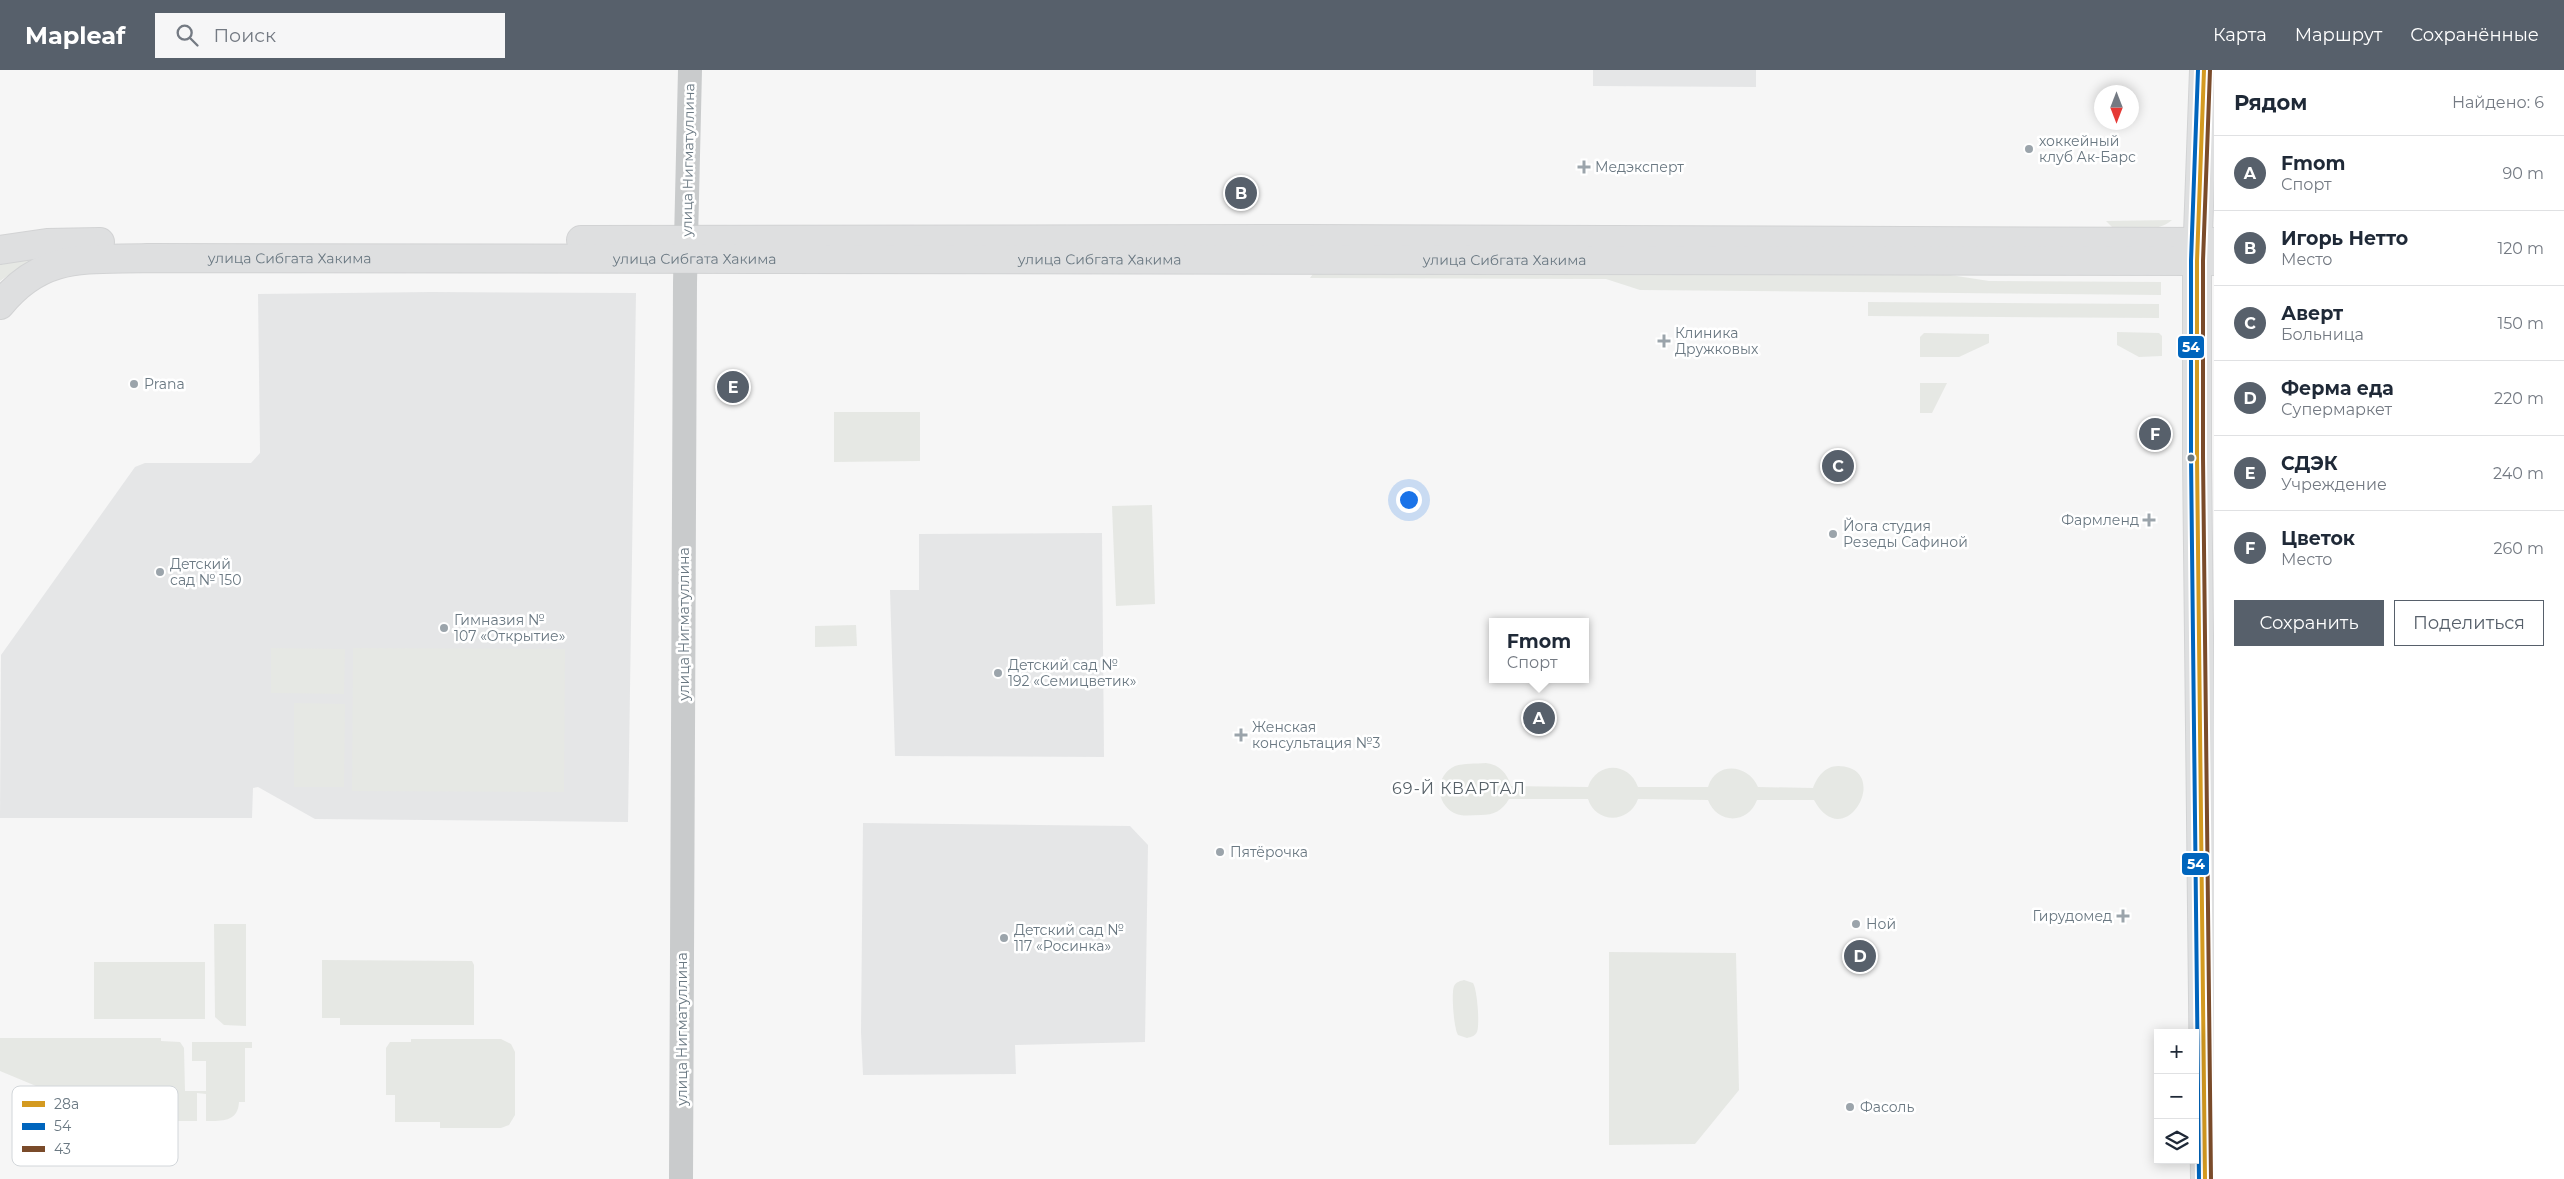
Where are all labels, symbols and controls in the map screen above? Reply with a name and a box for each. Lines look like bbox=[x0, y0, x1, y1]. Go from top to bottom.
search box bbox=[155, 13, 505, 58]
text: Mapleaf bbox=[25, 21, 125, 50]
icon: search bbox=[173, 21, 201, 49]
text: Поиск bbox=[213, 24, 276, 47]
text: Карта bbox=[2213, 24, 2267, 46]
text: Маршрут bbox=[2295, 24, 2382, 46]
text: Сохранённые bbox=[2410, 24, 2539, 46]
street label: улица Нигматуллина bbox=[678, 83, 698, 238]
north arrow bbox=[2094, 85, 2139, 130]
text: Рядом bbox=[2234, 90, 2307, 115]
text: Найдено: 6 bbox=[2452, 93, 2544, 112]
place label: хоккейный клуб Ак-Барс bbox=[2039, 132, 2136, 166]
marker: хоккейный клуб Ак-Барс bbox=[2023, 143, 2035, 155]
text: Fmom bbox=[2281, 152, 2345, 175]
place label: Медэксперт bbox=[1595, 158, 1684, 176]
marker: Медэксперт bbox=[1577, 160, 1591, 174]
text: A bbox=[2244, 164, 2256, 183]
text: 90 m bbox=[2502, 164, 2544, 183]
pin: B bbox=[1225, 174, 1257, 212]
text: Спорт bbox=[2281, 175, 2332, 194]
text: Игорь Нетто bbox=[2281, 227, 2408, 250]
text: B bbox=[2244, 239, 2256, 258]
text: 120 m bbox=[2497, 239, 2544, 258]
street label: улица Сибгата Хакима bbox=[207, 249, 371, 267]
street label: улица Сибгата Хакима bbox=[612, 250, 776, 268]
street label: улица Сибгата Хакима bbox=[1017, 250, 1181, 269]
text: Место bbox=[2281, 250, 2333, 269]
street label: улица Сибгата Хакима bbox=[1422, 251, 1586, 269]
text: Аверт bbox=[2281, 302, 2343, 325]
text: C bbox=[2244, 314, 2256, 333]
text: 150 m bbox=[2497, 314, 2544, 333]
place label: Клиника Дружковых bbox=[1675, 324, 1759, 358]
text: Больница bbox=[2281, 325, 2364, 344]
marker: Клиника Дружковых bbox=[1657, 334, 1671, 348]
line badge: 54 bbox=[2177, 335, 2205, 359]
text: 54 bbox=[2182, 338, 2200, 356]
pin: E bbox=[717, 368, 749, 406]
place label: Prana bbox=[144, 375, 185, 393]
text: Ферма еда bbox=[2281, 377, 2394, 400]
marker: Prana bbox=[128, 378, 140, 390]
text: D bbox=[2243, 389, 2257, 408]
text: 220 m bbox=[2494, 389, 2544, 408]
text: Супермаркет bbox=[2281, 400, 2392, 419]
pin: F bbox=[2139, 415, 2171, 453]
pin: C bbox=[1822, 447, 1854, 485]
text: СДЭК bbox=[2281, 452, 2338, 475]
unlabelled marker bbox=[2186, 453, 2196, 463]
text: E bbox=[2245, 464, 2255, 483]
text: 240 m bbox=[2493, 464, 2544, 483]
text: Учреждение bbox=[2281, 475, 2387, 494]
your location bbox=[1396, 487, 1422, 513]
place label: Фармленд bbox=[2061, 511, 2139, 529]
marker: Фармленд bbox=[2143, 514, 2155, 526]
place label: Йога студия Резеды Сафиной bbox=[1843, 517, 1968, 551]
text: Цветок bbox=[2281, 527, 2355, 550]
marker: Йога студия Резеды Сафиной bbox=[1827, 528, 1839, 540]
text: F bbox=[2245, 539, 2255, 558]
text: 260 m bbox=[2493, 539, 2544, 558]
street label: улица Нигматуллина bbox=[675, 547, 693, 702]
text: Место bbox=[2281, 550, 2333, 569]
place label: Детский сад № 150 bbox=[170, 555, 242, 589]
marker: Детский сад № 150 bbox=[154, 566, 166, 578]
button: Сохранить bbox=[2234, 600, 2384, 646]
button: Поделиться bbox=[2394, 600, 2544, 646]
place label: Гимназия № 107 «Открытие» bbox=[454, 611, 565, 645]
popup bbox=[1489, 618, 1589, 683]
marker: Гимназия № 107 «Открытие» bbox=[438, 622, 450, 634]
text: Fmom bbox=[1507, 630, 1571, 653]
text: Спорт bbox=[1507, 653, 1557, 672]
place label: Детский сад № 192 «Семицветик» bbox=[1008, 656, 1136, 690]
marker: Детский сад № 192 «Семицветик» bbox=[992, 667, 1004, 679]
pin: A bbox=[1523, 699, 1555, 737]
place label: Женская консультация №3 bbox=[1252, 718, 1380, 752]
marker: Женская консультация №3 bbox=[1234, 728, 1248, 742]
district label: 69-Й КВАРТАЛ bbox=[1392, 779, 1526, 798]
place label: Пятёрочка bbox=[1230, 843, 1308, 861]
marker: Пятёрочка bbox=[1214, 846, 1226, 858]
line badge: 54 bbox=[2181, 852, 2210, 876]
text: 54 bbox=[2187, 855, 2205, 873]
place label: Гирудомед bbox=[2032, 907, 2112, 925]
marker: Гирудомед bbox=[2116, 909, 2130, 923]
place label: Ной bbox=[1866, 915, 1896, 933]
marker: Ной bbox=[1850, 918, 1862, 930]
place label: Детский сад № 117 «Росинка» bbox=[1014, 921, 1124, 955]
marker: Детский сад № 117 «Росинка» bbox=[998, 932, 1010, 944]
pin: D bbox=[1844, 937, 1876, 975]
street label: улица Нигматуллина bbox=[673, 952, 691, 1107]
map controls bbox=[2154, 1029, 2199, 1164]
button: + bbox=[2154, 1029, 2199, 1074]
button: − bbox=[2154, 1074, 2199, 1119]
legend bbox=[12, 1086, 178, 1166]
text: 28a bbox=[54, 1095, 79, 1113]
place label: Фасоль bbox=[1860, 1098, 1914, 1116]
marker: Фасоль bbox=[1844, 1101, 1856, 1113]
text: 54 bbox=[54, 1117, 72, 1135]
button: layers bbox=[2154, 1119, 2199, 1164]
text: 43 bbox=[54, 1140, 71, 1158]

